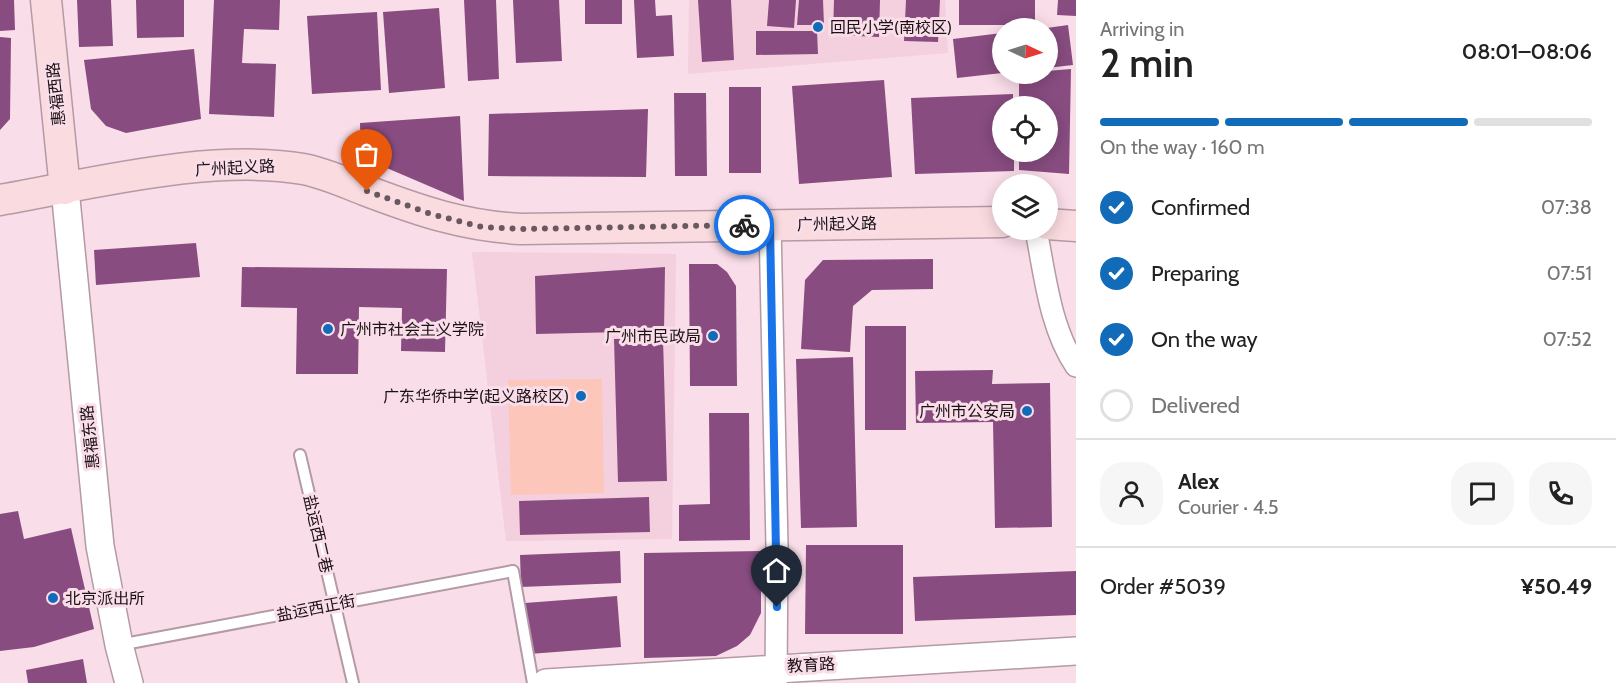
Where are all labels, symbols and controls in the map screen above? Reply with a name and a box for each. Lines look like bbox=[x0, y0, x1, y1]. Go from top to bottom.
text: Arriving in bbox=[1100, 17, 1184, 41]
place label: 回民小学(南校区) bbox=[830, 18, 952, 37]
north arrow bbox=[992, 18, 1058, 84]
map controls bbox=[992, 18, 1058, 240]
marker: 回民小学(南校区) bbox=[811, 20, 825, 34]
text: 08:01–08:06 bbox=[1462, 38, 1592, 65]
text: 2 min bbox=[1100, 39, 1194, 87]
street label: 惠福西路 bbox=[43, 61, 69, 127]
button: locate bbox=[992, 96, 1058, 162]
pin bbox=[341, 129, 392, 191]
text: On the way · 160 m bbox=[1100, 135, 1265, 159]
icon: bag bbox=[350, 138, 383, 171]
street label: 广州起义路 bbox=[195, 156, 275, 180]
button: layers bbox=[992, 174, 1058, 240]
icon: check bbox=[1100, 191, 1133, 224]
text: Confirmed bbox=[1151, 194, 1250, 221]
courier bbox=[714, 195, 774, 255]
text: 07:38 bbox=[1541, 195, 1592, 219]
icon: bike bbox=[728, 209, 761, 242]
street label: 广州起义路 bbox=[797, 214, 877, 234]
icon: check bbox=[1100, 257, 1133, 290]
text: Preparing bbox=[1151, 260, 1239, 287]
text: 07:51 bbox=[1547, 261, 1592, 285]
place label: 广州市社会主义学院 bbox=[340, 320, 484, 339]
marker: 广州市社会主义学院 bbox=[321, 322, 335, 336]
icon: check bbox=[1100, 323, 1133, 356]
text: On the way bbox=[1151, 326, 1258, 353]
place label: 广州市民政局 bbox=[605, 327, 701, 346]
text: 07:52 bbox=[1543, 327, 1592, 351]
marker: 广州市民政局 bbox=[706, 329, 720, 343]
place label: 广东华侨中学(起义路校区) bbox=[383, 387, 569, 406]
marker: 广东华侨中学(起义路校区) bbox=[574, 389, 588, 403]
text: Delivered bbox=[1151, 392, 1240, 419]
place label: 广州市公安局 bbox=[919, 402, 1015, 421]
street label: 惠福东路 bbox=[77, 404, 103, 470]
marker: 广州市公安局 bbox=[1020, 404, 1034, 418]
button: person bbox=[1100, 462, 1163, 525]
button: chat bbox=[1451, 462, 1514, 525]
button: phone bbox=[1529, 462, 1592, 525]
text: Alex bbox=[1178, 468, 1219, 495]
street label: 盐运西二巷 bbox=[300, 493, 336, 575]
text: Courier · 4.5 bbox=[1178, 495, 1279, 519]
pin bbox=[751, 545, 802, 607]
icon: home bbox=[760, 554, 793, 587]
text: Order #5039 bbox=[1100, 573, 1226, 600]
text: ¥50.49 bbox=[1521, 573, 1592, 600]
place label: 北京派出所 bbox=[65, 589, 145, 608]
marker: 北京派出所 bbox=[46, 591, 60, 605]
street label: 盐运西正街 bbox=[275, 591, 357, 625]
street label: 教育路 bbox=[787, 654, 835, 676]

